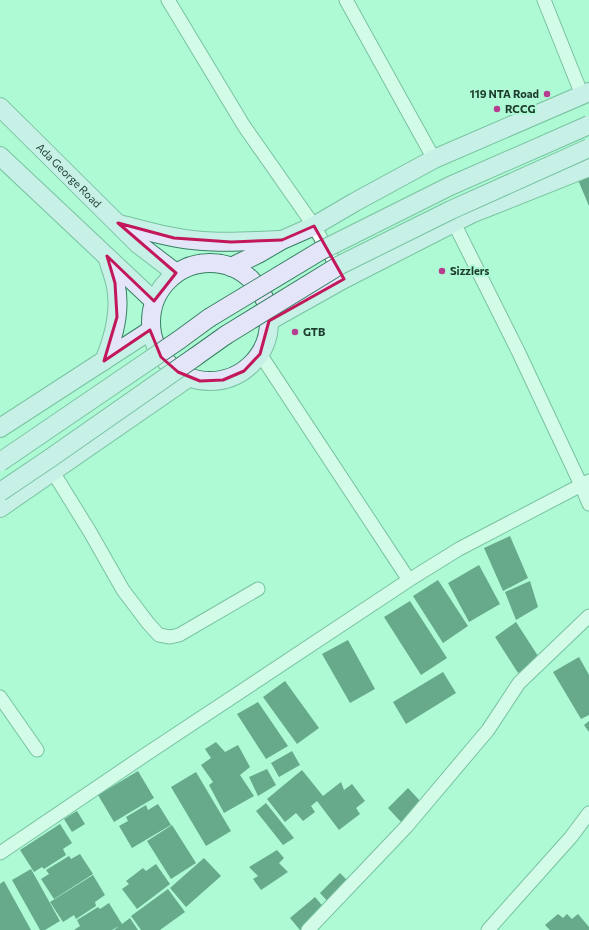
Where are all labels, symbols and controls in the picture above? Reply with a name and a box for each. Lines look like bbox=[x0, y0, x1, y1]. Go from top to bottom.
place label: 119 NTA Road bbox=[470, 87, 539, 100]
marker: 119 NTA Road bbox=[542, 89, 552, 99]
place label: RCCG bbox=[505, 102, 535, 115]
marker: RCCG bbox=[492, 104, 502, 114]
street label: Ada George Road bbox=[34, 140, 104, 210]
place label: Sizzlers bbox=[450, 264, 489, 277]
marker: Sizzlers bbox=[437, 266, 447, 276]
place label: GTB bbox=[303, 325, 325, 338]
marker: GTB bbox=[290, 327, 300, 337]

